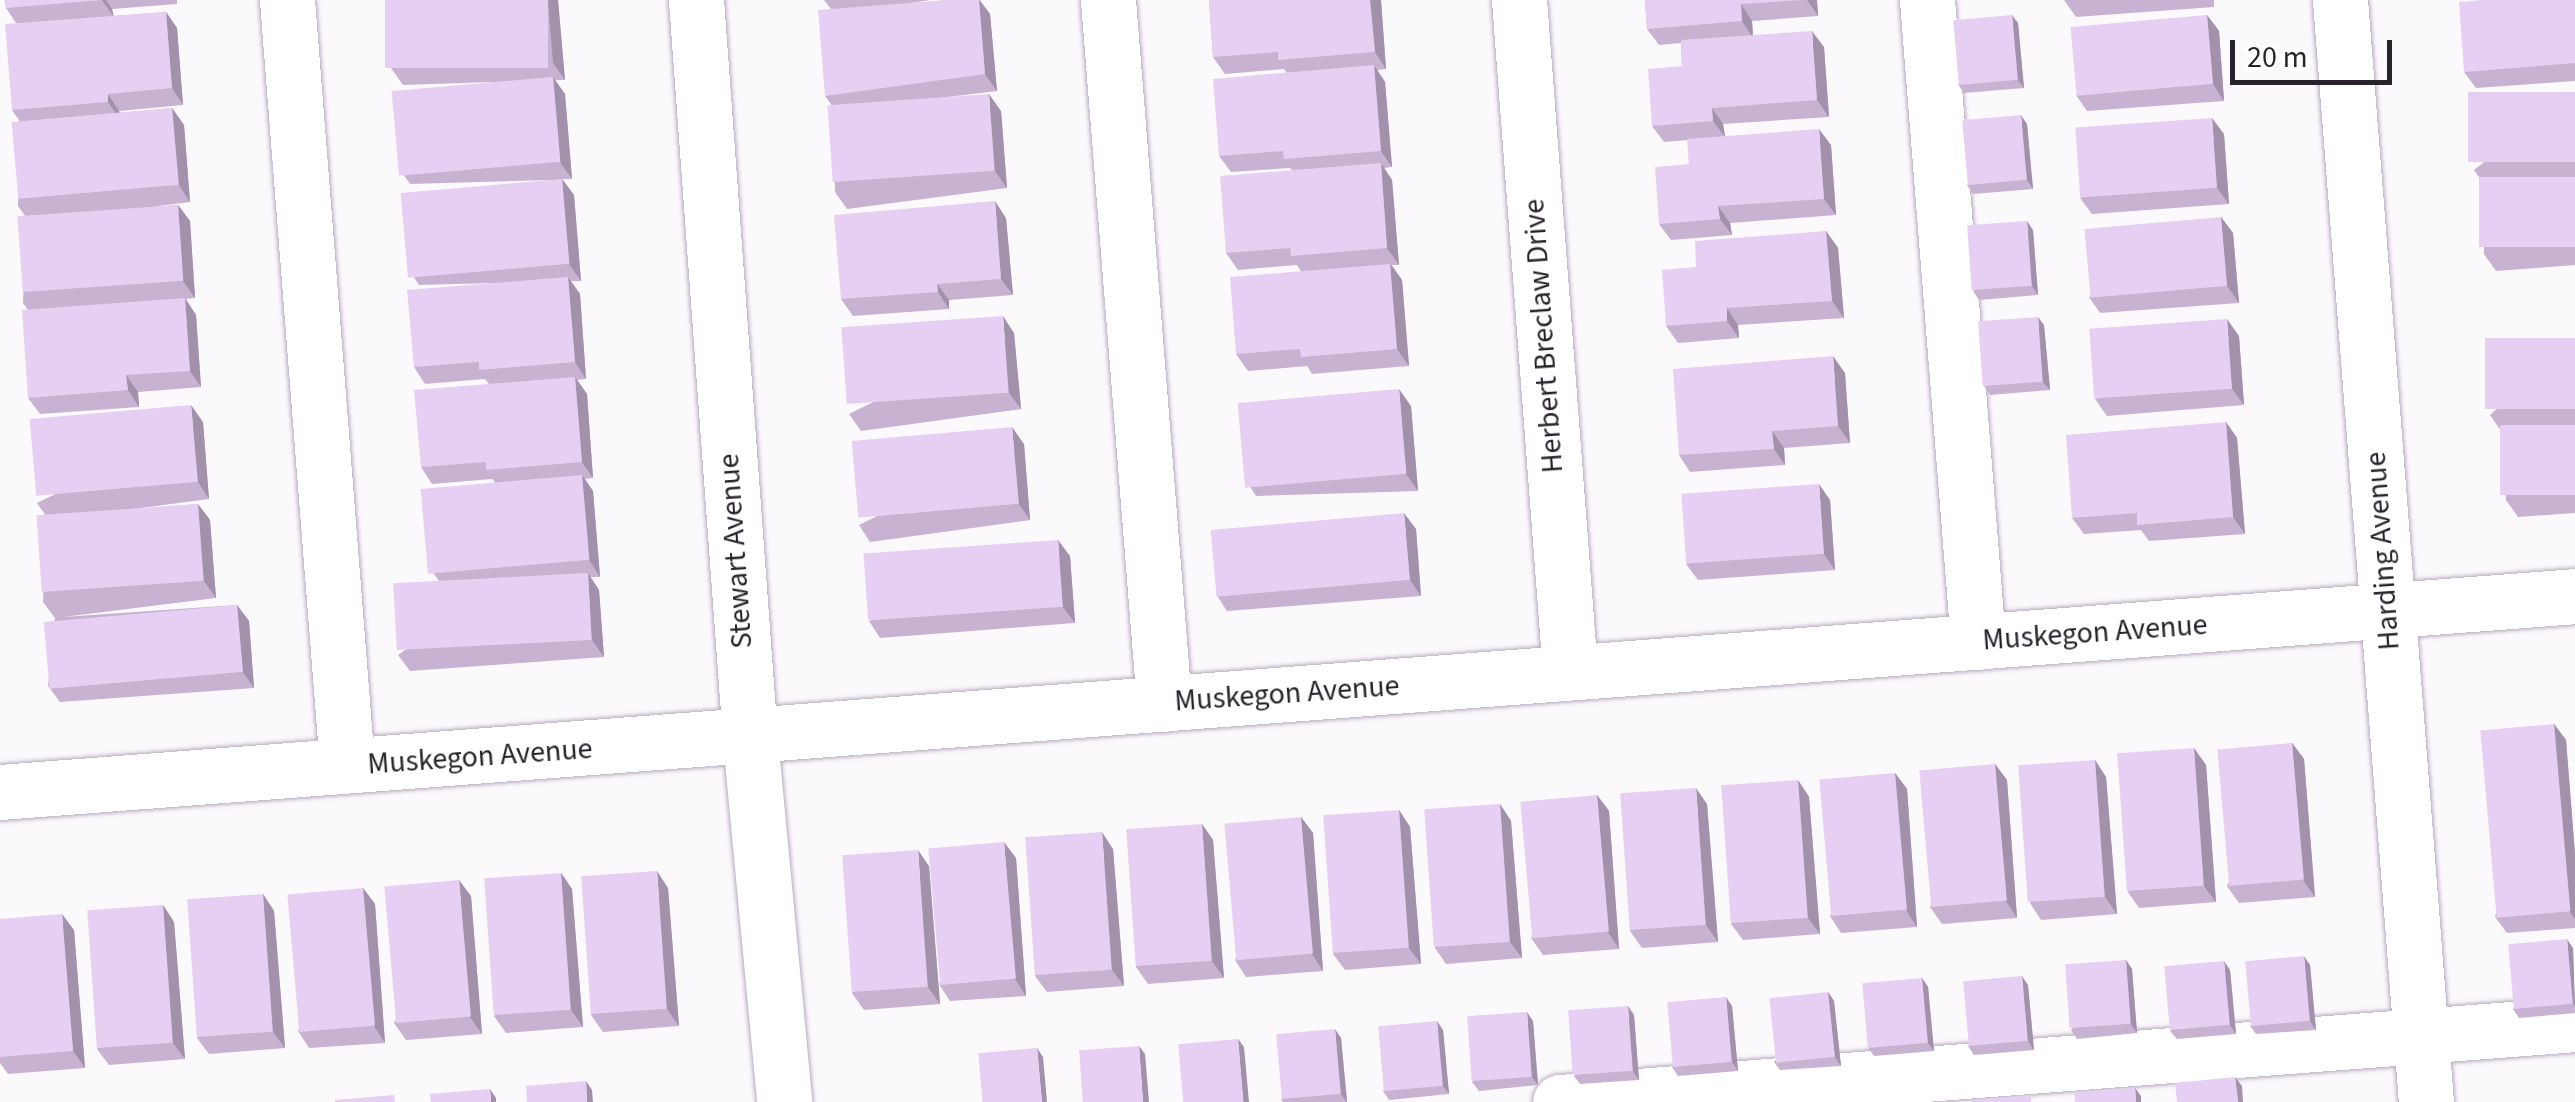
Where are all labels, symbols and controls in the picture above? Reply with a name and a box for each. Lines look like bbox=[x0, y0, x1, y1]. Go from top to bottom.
scale bar bbox=[2235, 20, 2398, 82]
text: 20 m bbox=[2247, 36, 2308, 79]
street label: Herbert Breclaw Drive bbox=[1516, 198, 1572, 474]
street label: Harding Avenue bbox=[2358, 451, 2408, 651]
street label: Stewart Avenue bbox=[711, 452, 761, 650]
street label: Muskegon Avenue bbox=[1981, 607, 2209, 659]
street label: Muskegon Avenue bbox=[1173, 668, 1401, 720]
street label: Muskegon Avenue bbox=[366, 731, 594, 783]

